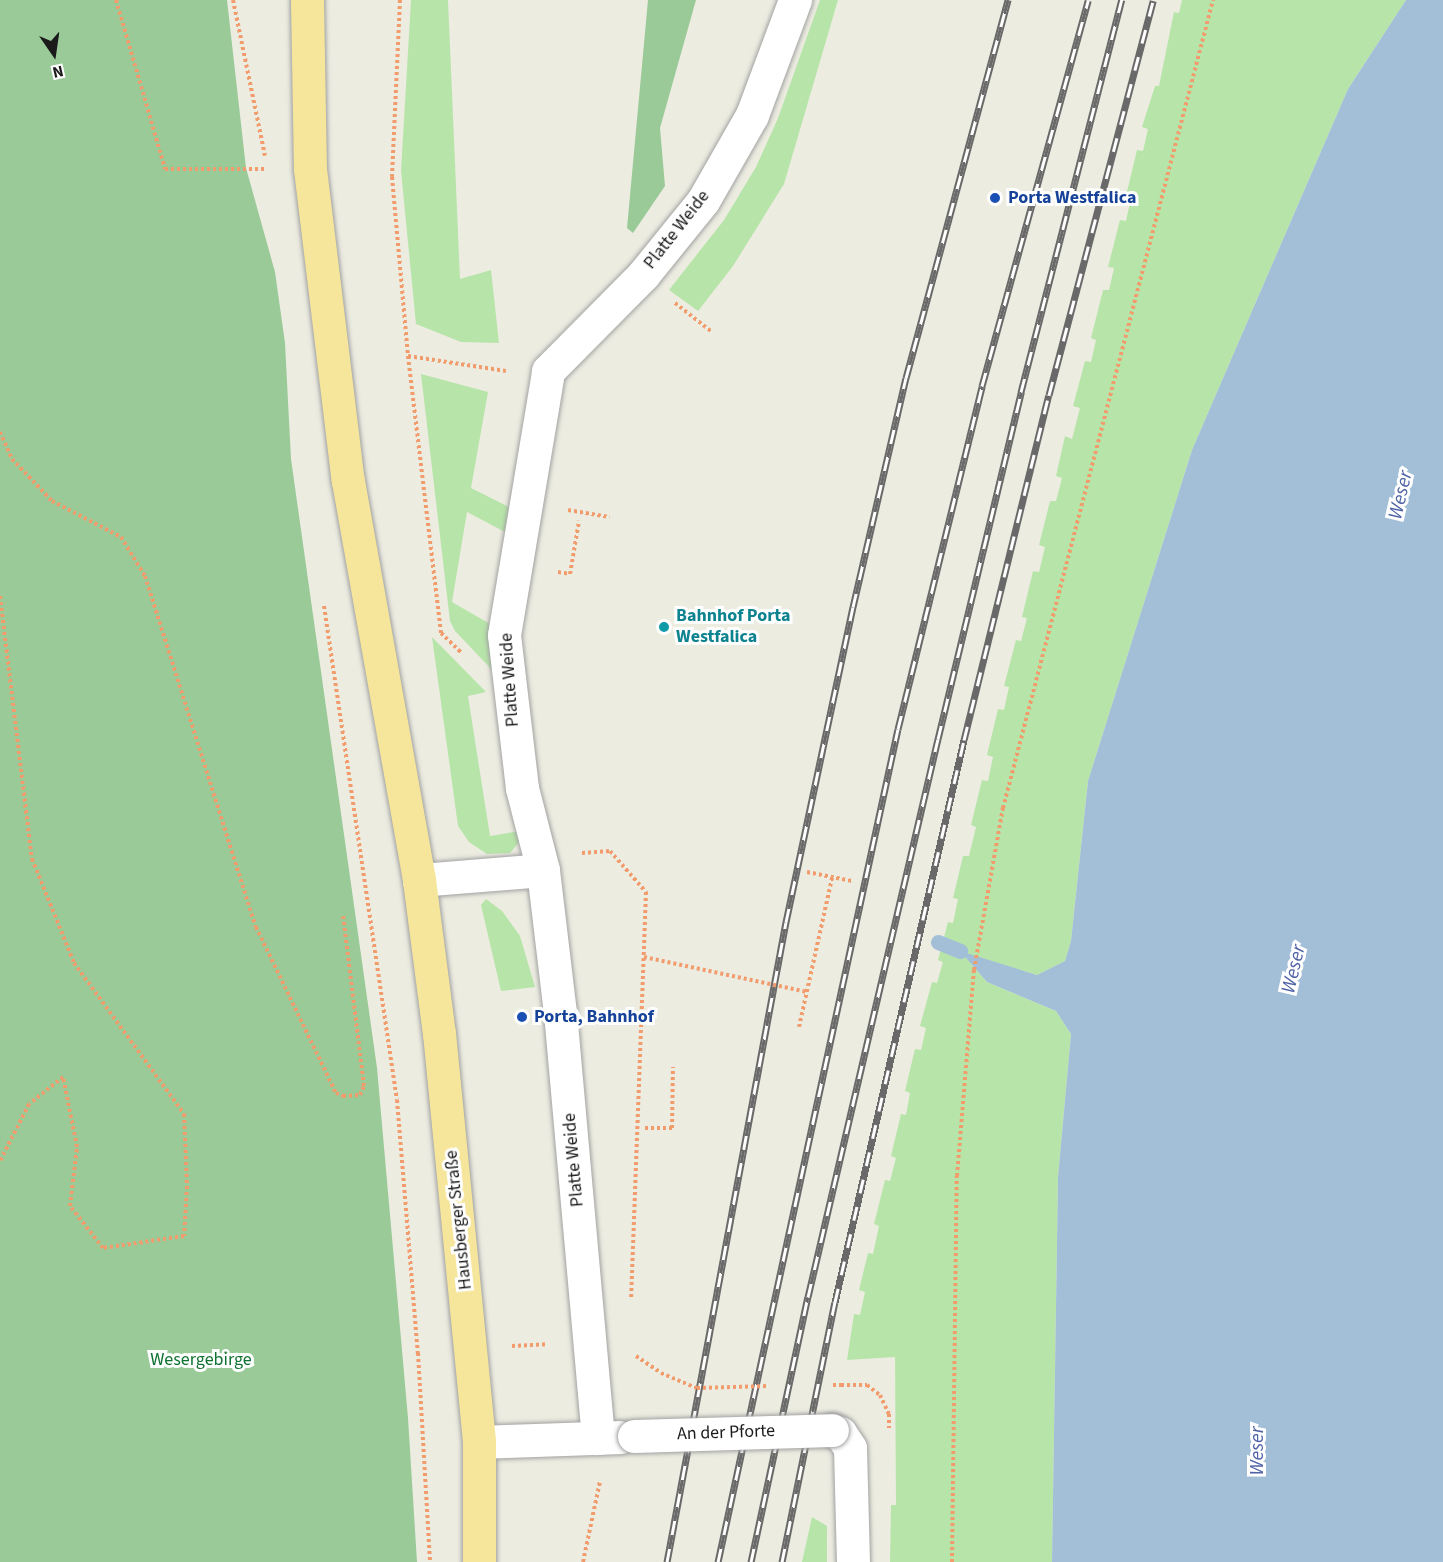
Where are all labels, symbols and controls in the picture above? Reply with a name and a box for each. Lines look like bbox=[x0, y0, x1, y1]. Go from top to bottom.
north arrow bbox=[24, 24, 84, 84]
text: N bbox=[50, 60, 66, 83]
street label: Platte Weide bbox=[640, 186, 714, 274]
place label: Porta Westfalica bbox=[1008, 187, 1136, 209]
marker: Porta Westfalica bbox=[986, 189, 1004, 207]
water label: Weser bbox=[1384, 468, 1418, 522]
place label: Bahnhof Porta Westfalica bbox=[676, 606, 790, 648]
marker: Bahnhof Porta Westfalica bbox=[657, 620, 671, 634]
street label: Platte Weide bbox=[496, 632, 524, 728]
water label: Weser bbox=[1277, 942, 1311, 996]
place label: Porta, Bahnhof bbox=[534, 1006, 654, 1028]
marker: Porta, Bahnhof bbox=[515, 1010, 529, 1024]
street label: Platte Weide bbox=[559, 1112, 589, 1208]
street label: Hausberger Straße bbox=[441, 1149, 477, 1291]
park label: Wesergebirge bbox=[150, 1349, 252, 1371]
street label: An der Pforte bbox=[677, 1420, 775, 1446]
water label: Weser bbox=[1245, 1426, 1269, 1476]

